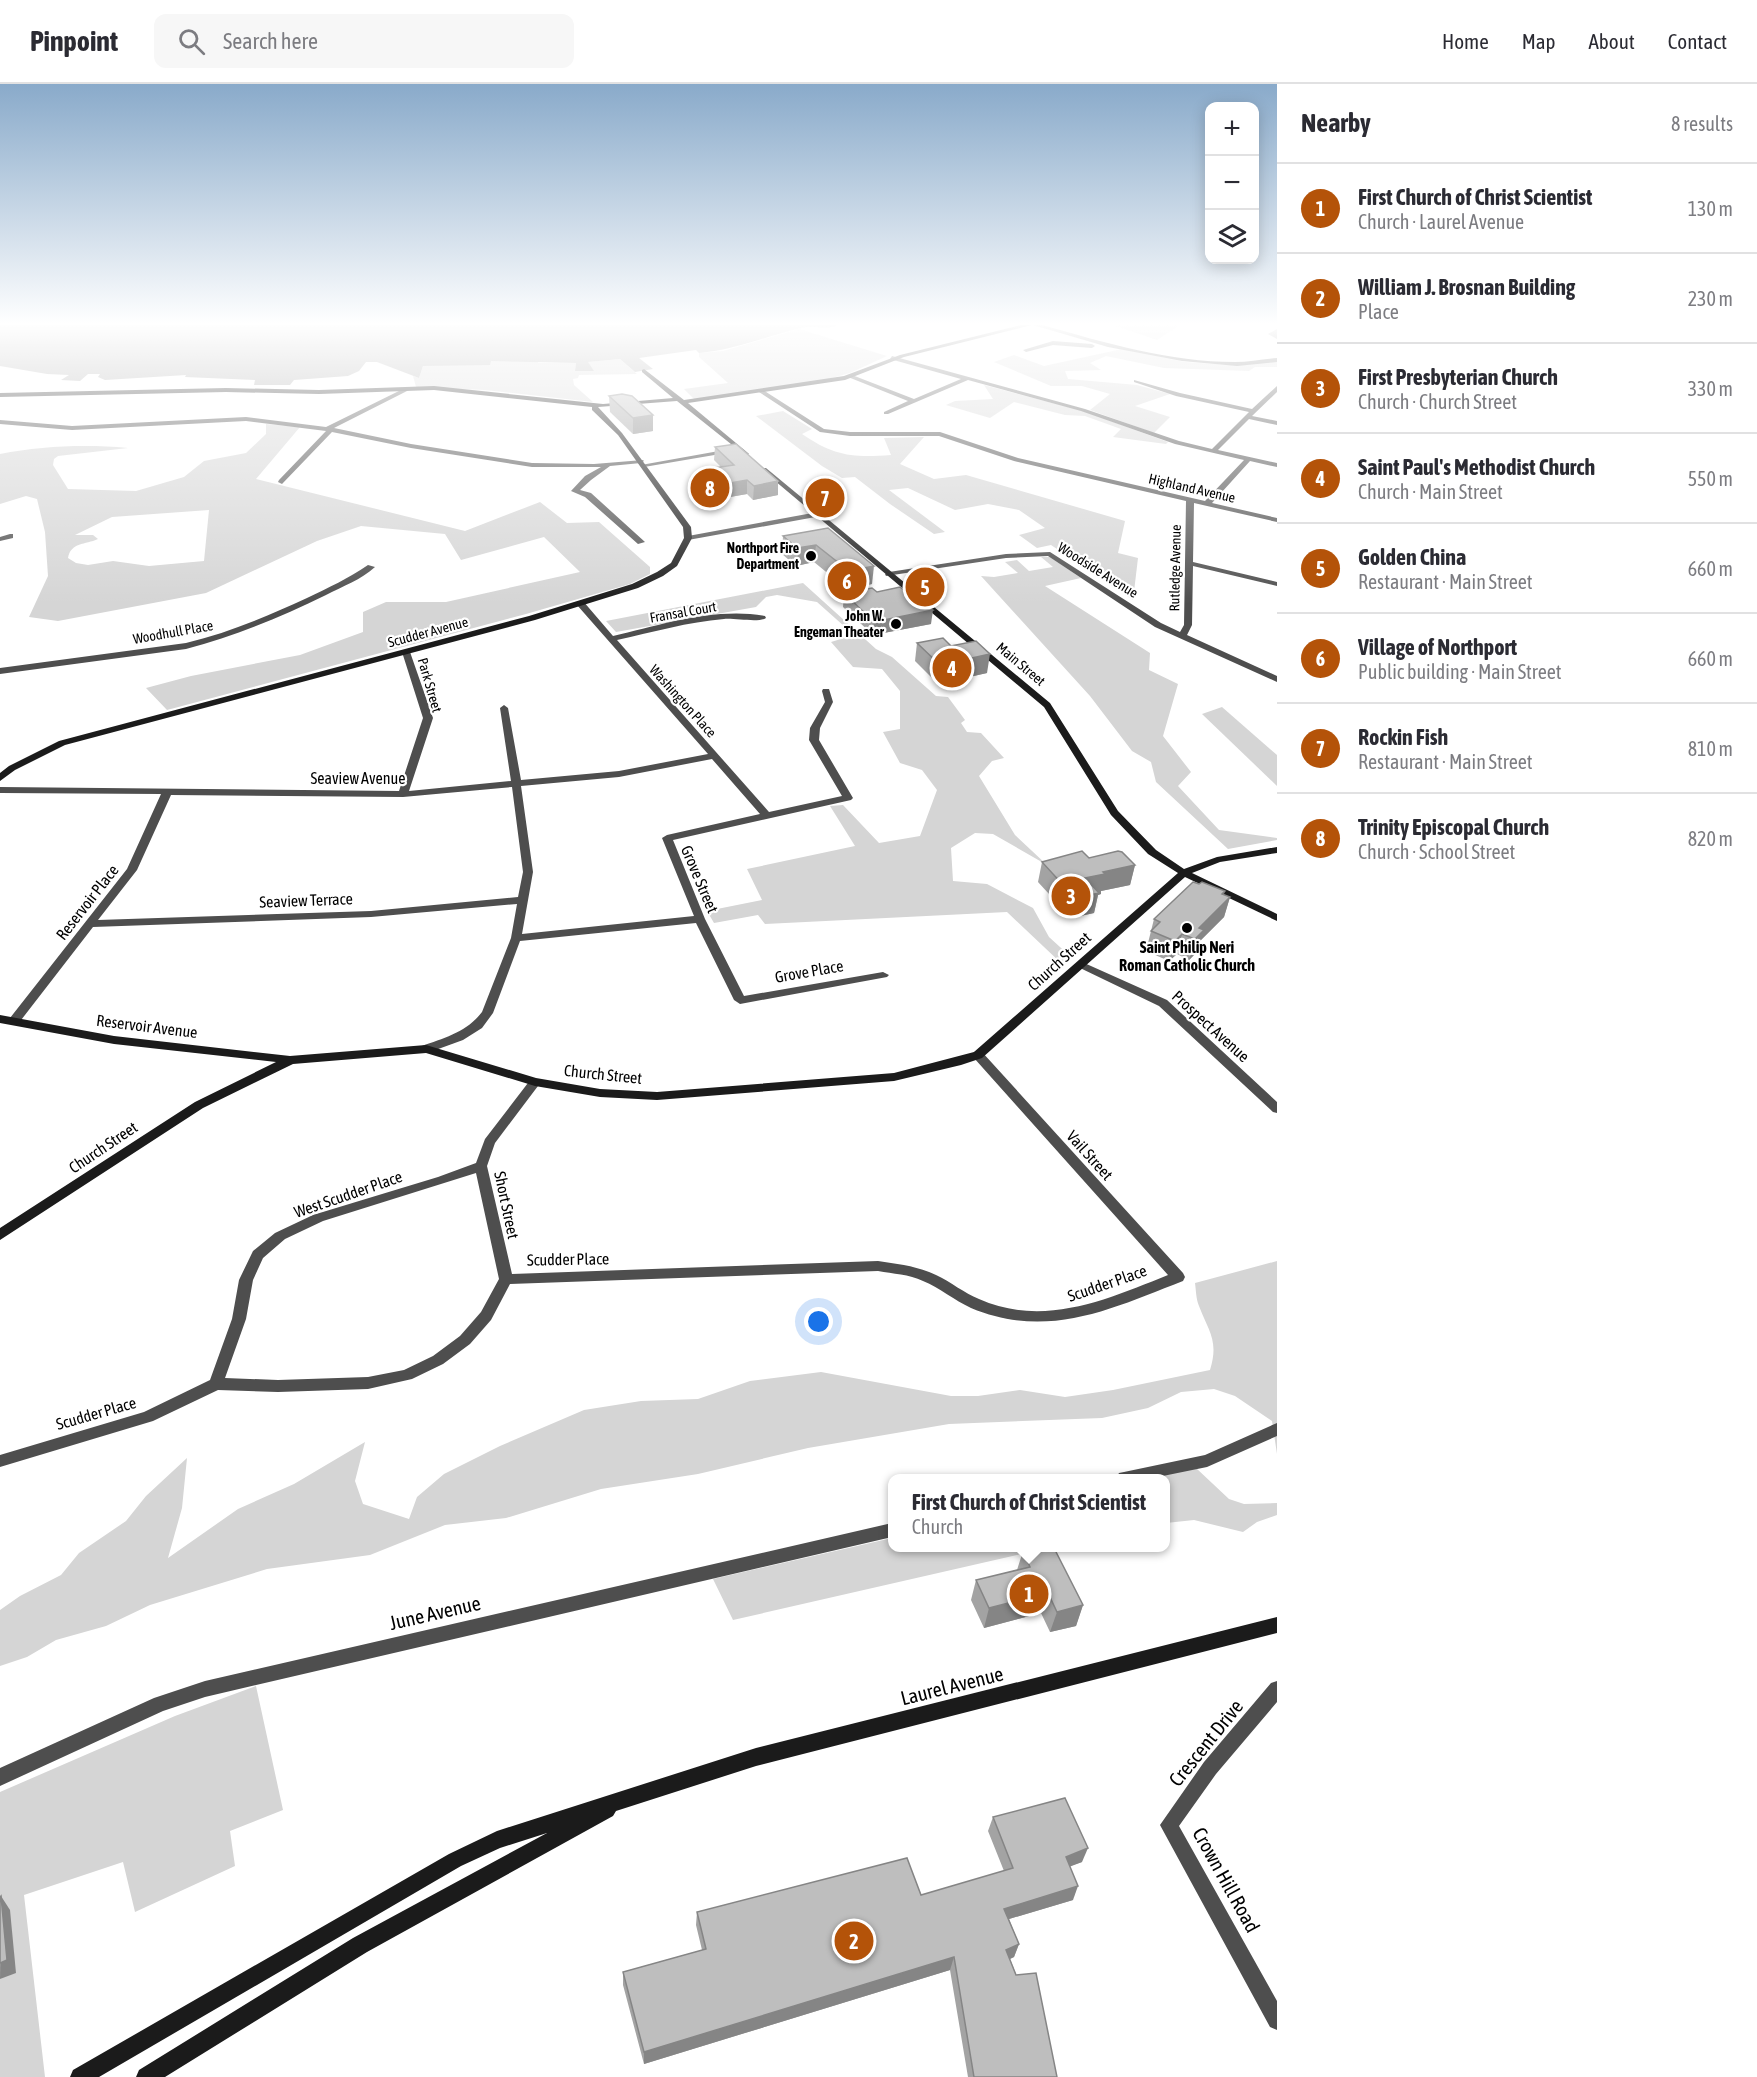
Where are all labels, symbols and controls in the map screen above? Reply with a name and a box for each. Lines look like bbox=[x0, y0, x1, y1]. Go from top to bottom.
search box bbox=[154, 14, 574, 68]
text: Pinpoint bbox=[30, 25, 118, 57]
icon: search bbox=[175, 25, 208, 58]
text: Search here bbox=[223, 28, 318, 54]
text: Home bbox=[1442, 29, 1489, 53]
text: Map bbox=[1522, 29, 1556, 53]
text: About bbox=[1589, 29, 1635, 53]
text: Contact bbox=[1668, 29, 1727, 53]
map controls bbox=[1205, 102, 1259, 264]
button: + bbox=[1205, 102, 1259, 156]
text: Nearby bbox=[1301, 108, 1371, 138]
text: 8 results bbox=[1671, 112, 1733, 135]
button: − bbox=[1205, 156, 1259, 210]
text: First Church of Christ Scientist bbox=[1358, 184, 1592, 210]
text: 1 bbox=[1316, 197, 1325, 220]
text: 130 m bbox=[1688, 197, 1733, 220]
button: layers bbox=[1205, 210, 1259, 264]
text: Church · Laurel Avenue bbox=[1358, 210, 1524, 233]
text: William J. Brosnan Building bbox=[1358, 274, 1575, 300]
text: 2 bbox=[1316, 287, 1325, 310]
text: 230 m bbox=[1688, 287, 1733, 310]
text: Place bbox=[1358, 300, 1399, 323]
text: First Presbyterian Church bbox=[1358, 364, 1558, 390]
text: 3 bbox=[1316, 377, 1325, 400]
text: 330 m bbox=[1688, 377, 1733, 400]
text: Church · Church Street bbox=[1358, 390, 1517, 413]
text: Saint Paul's Methodist Church bbox=[1358, 454, 1595, 480]
pin: 8 bbox=[690, 466, 730, 510]
text: 4 bbox=[1316, 467, 1325, 490]
text: 550 m bbox=[1688, 467, 1733, 490]
street label: Highland Avenue bbox=[1147, 470, 1237, 506]
pin: 7 bbox=[806, 476, 844, 520]
text: Church · Main Street bbox=[1358, 480, 1503, 503]
street label: Rutledge Avenue bbox=[1166, 524, 1184, 612]
street label: Woodside Avenue bbox=[1055, 539, 1141, 601]
place label: Northport Fire Department bbox=[727, 540, 799, 572]
text: Golden China bbox=[1358, 544, 1466, 570]
marker: Northport Fire Department bbox=[804, 549, 818, 563]
text: 5 bbox=[1316, 557, 1325, 580]
text: 660 m bbox=[1688, 557, 1733, 580]
pin: 6 bbox=[828, 558, 866, 604]
pin: 5 bbox=[906, 564, 944, 610]
text: Restaurant · Main Street bbox=[1358, 570, 1533, 593]
street label: Fransal Court bbox=[648, 598, 718, 626]
place label: John W. Engeman Theater bbox=[794, 608, 885, 640]
street label: Scudder Avenue bbox=[386, 614, 470, 650]
street label: Woodhull Place bbox=[132, 617, 214, 647]
marker: John W. Engeman Theater bbox=[889, 617, 903, 631]
text: Village of Northport bbox=[1358, 634, 1517, 660]
street label: Main Street bbox=[993, 639, 1049, 689]
pin: 4 bbox=[932, 646, 972, 690]
text: 6 bbox=[1316, 647, 1325, 670]
text: 660 m bbox=[1688, 647, 1733, 670]
street label: Park Street bbox=[415, 656, 445, 714]
text: Public building · Main Street bbox=[1358, 660, 1562, 683]
street label: Washington Place bbox=[646, 662, 720, 740]
text: Rockin Fish bbox=[1358, 724, 1448, 750]
text: 7 bbox=[1316, 737, 1325, 760]
text: 810 m bbox=[1688, 737, 1733, 760]
text: Restaurant · Main Street bbox=[1358, 750, 1533, 773]
street label: Seaview Avenue bbox=[311, 769, 405, 787]
text: Trinity Episcopal Church bbox=[1358, 814, 1549, 840]
text: 8 bbox=[1316, 827, 1325, 850]
text: 820 m bbox=[1688, 827, 1733, 850]
text: Church · School Street bbox=[1358, 840, 1515, 863]
street label: Grove Street bbox=[678, 843, 722, 916]
street label: Reservoir Place bbox=[52, 861, 122, 943]
pin: 3 bbox=[1052, 874, 1090, 918]
street label: Seaview Terrace bbox=[259, 889, 353, 911]
marker: Saint Philip Neri Roman Catholic Church bbox=[1180, 921, 1194, 935]
street label: Church Street bbox=[1024, 928, 1094, 994]
place label: Saint Philip Neri Roman Catholic Church bbox=[1119, 938, 1255, 974]
street label: Grove Place bbox=[773, 956, 845, 986]
street label: Prospect Avenue bbox=[1168, 987, 1253, 1066]
street label: Reservoir Avenue bbox=[95, 1011, 199, 1041]
street label: Church Street bbox=[563, 1061, 643, 1087]
street label: Church Street bbox=[65, 1117, 141, 1176]
street label: Vail Street bbox=[1063, 1127, 1117, 1184]
street label: West Scudder Place bbox=[292, 1167, 404, 1221]
street label: Short Street bbox=[491, 1170, 523, 1241]
street label: Scudder Place bbox=[527, 1249, 609, 1269]
street label: Scudder Place bbox=[1065, 1261, 1149, 1305]
your location bbox=[804, 1307, 833, 1336]
street label: Scudder Place bbox=[54, 1393, 138, 1433]
popup bbox=[888, 1474, 1170, 1552]
text: First Church of Christ Scientist bbox=[912, 1489, 1146, 1515]
text: Church bbox=[912, 1515, 963, 1538]
pin: 1 bbox=[1010, 1572, 1048, 1616]
street label: June Avenue bbox=[387, 1591, 483, 1634]
street label: Laurel Avenue bbox=[898, 1662, 1006, 1709]
street label: Crescent Drive bbox=[1164, 1695, 1247, 1791]
street label: Crown Hill Road bbox=[1188, 1823, 1265, 1936]
pin: 2 bbox=[834, 1918, 874, 1964]

